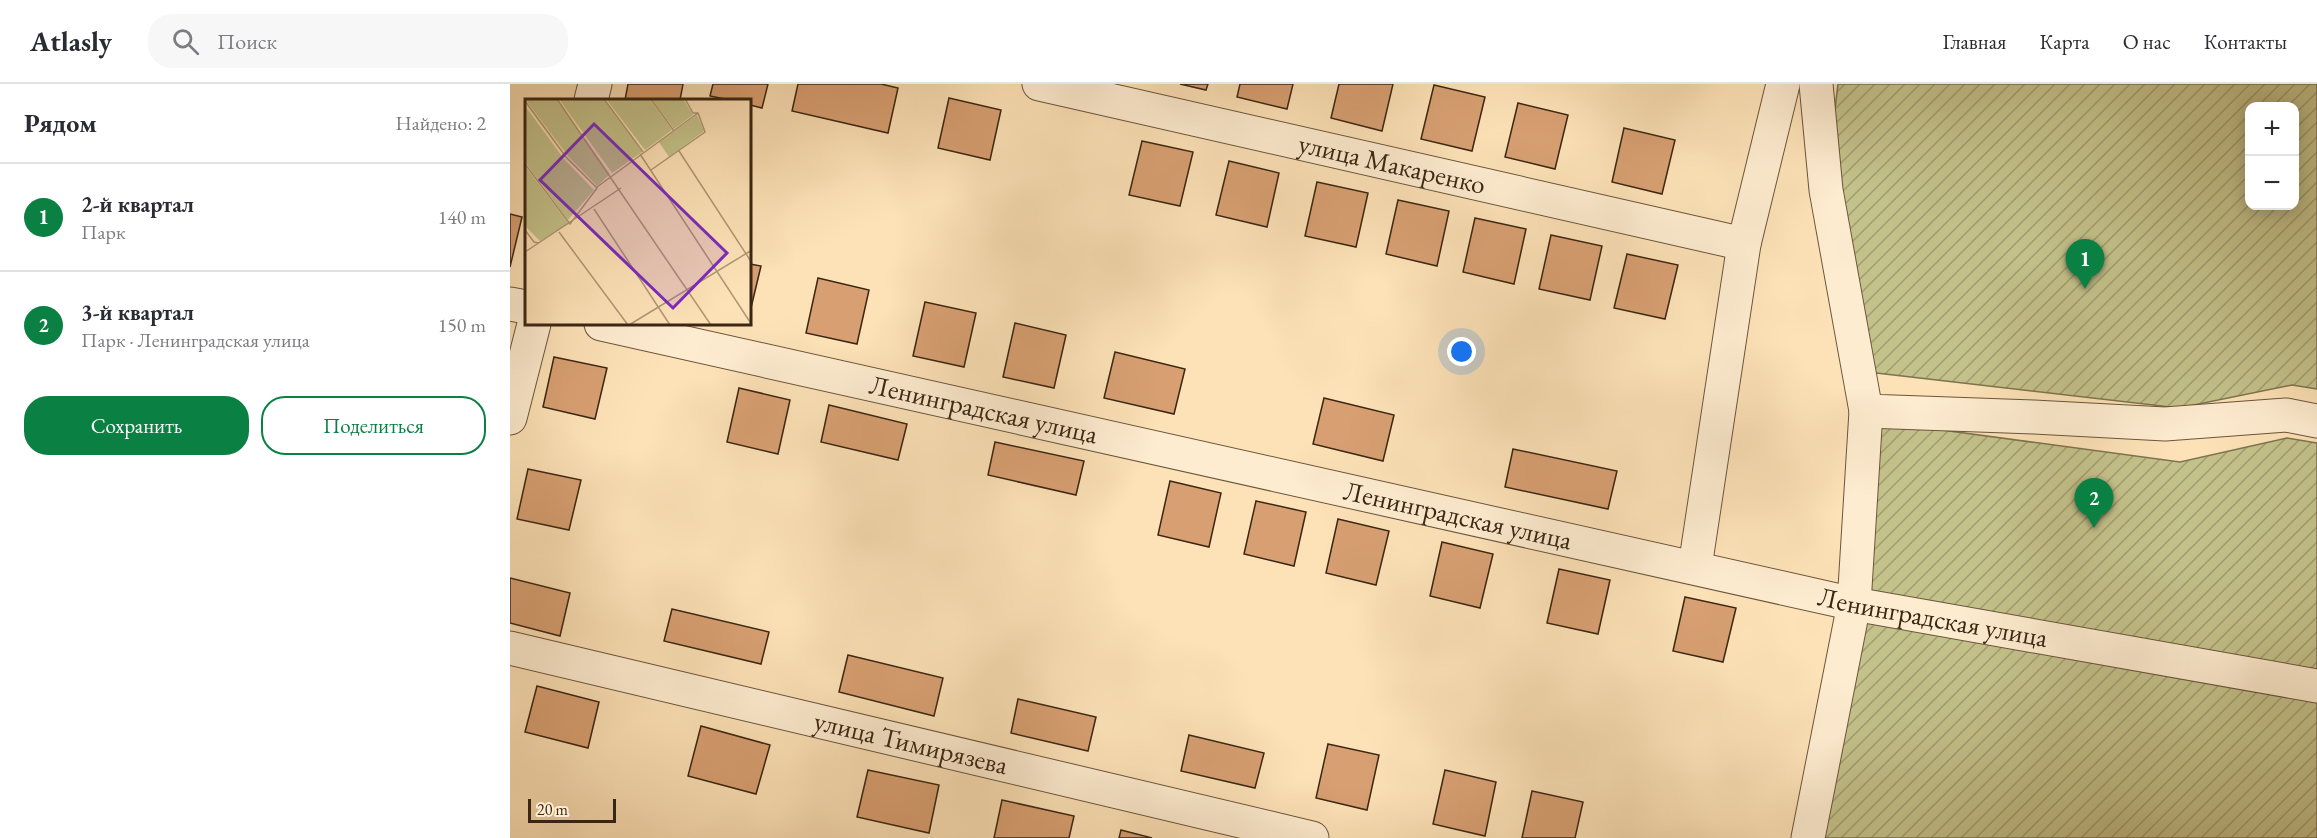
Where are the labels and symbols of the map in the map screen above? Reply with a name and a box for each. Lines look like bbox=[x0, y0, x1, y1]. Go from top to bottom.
inset map bbox=[525, 99, 752, 326]
street label: улица Макаренко bbox=[1295, 125, 1489, 202]
pin: 1 bbox=[2066, 240, 2104, 289]
your location bbox=[1447, 337, 1476, 366]
street label: Ленинградская улица bbox=[866, 367, 1101, 452]
street label: Ленинградская улица bbox=[1341, 473, 1576, 557]
pin: 2 bbox=[2074, 478, 2114, 528]
street label: Ленинградская улица bbox=[1815, 579, 2051, 655]
street label: улица Тимирязева bbox=[811, 703, 1012, 782]
scale bar bbox=[528, 796, 616, 824]

